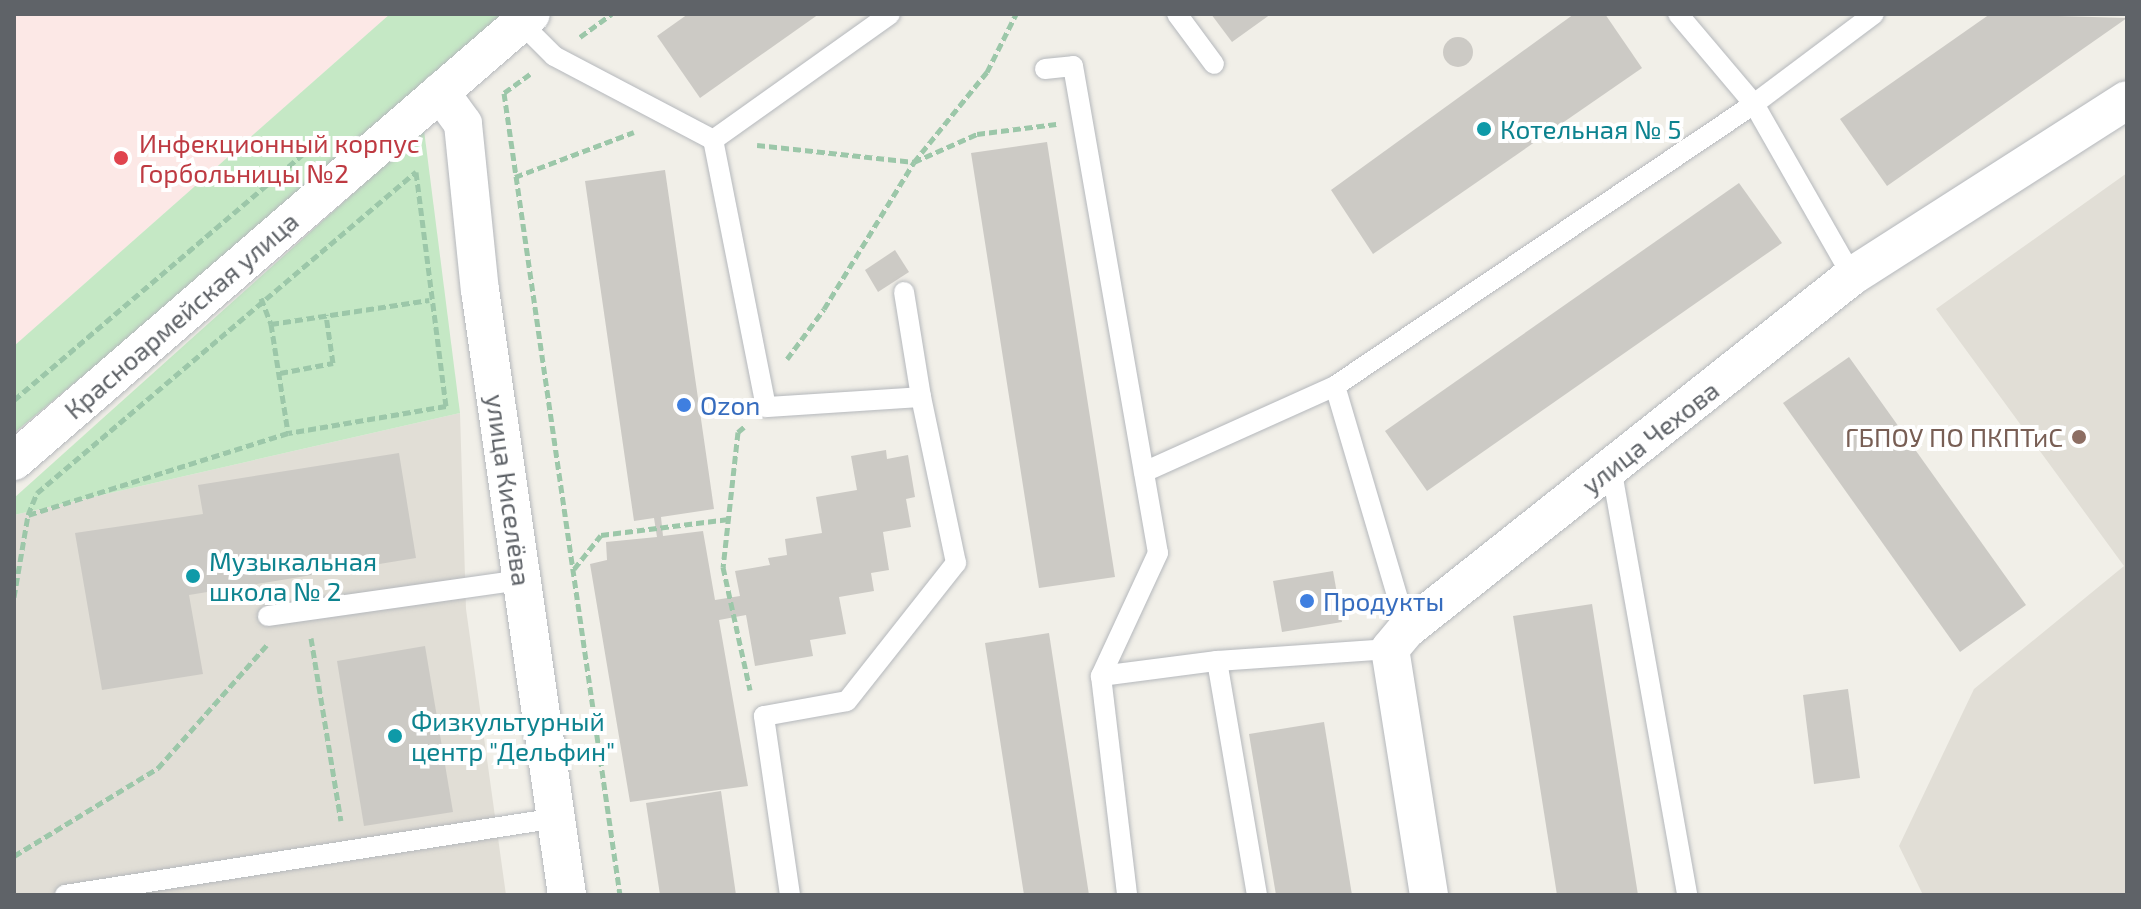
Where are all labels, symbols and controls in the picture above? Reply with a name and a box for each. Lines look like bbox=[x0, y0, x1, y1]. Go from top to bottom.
place label: Котельная № 5 bbox=[1500, 113, 1682, 145]
marker: Котельная № 5 bbox=[1475, 120, 1493, 138]
place label: Инфекционный корпус Горбольницы №2 bbox=[139, 127, 420, 188]
marker: Инфекционный корпус Горбольницы №2 bbox=[110, 147, 132, 169]
street label: Красноармейская улица bbox=[58, 205, 304, 425]
street label: улица Чехова bbox=[1575, 374, 1725, 500]
place label: Ozon bbox=[700, 389, 760, 421]
street label: улица Киселёва bbox=[480, 392, 538, 588]
marker: Ozon bbox=[675, 396, 693, 414]
place label: ГБПОУ ПО ПКПТиС bbox=[1845, 421, 2063, 453]
marker: ГБПОУ ПО ПКПТиС bbox=[2070, 428, 2088, 446]
place label: Музыкальная школа № 2 bbox=[209, 545, 377, 606]
marker: Музыкальная школа № 2 bbox=[184, 567, 202, 585]
place label: Продукты bbox=[1323, 585, 1444, 617]
marker: Продукты bbox=[1298, 592, 1316, 610]
place label: Физкультурный центр "Дельфин" bbox=[411, 705, 615, 766]
marker: Физкультурный центр "Дельфин" bbox=[386, 727, 404, 745]

